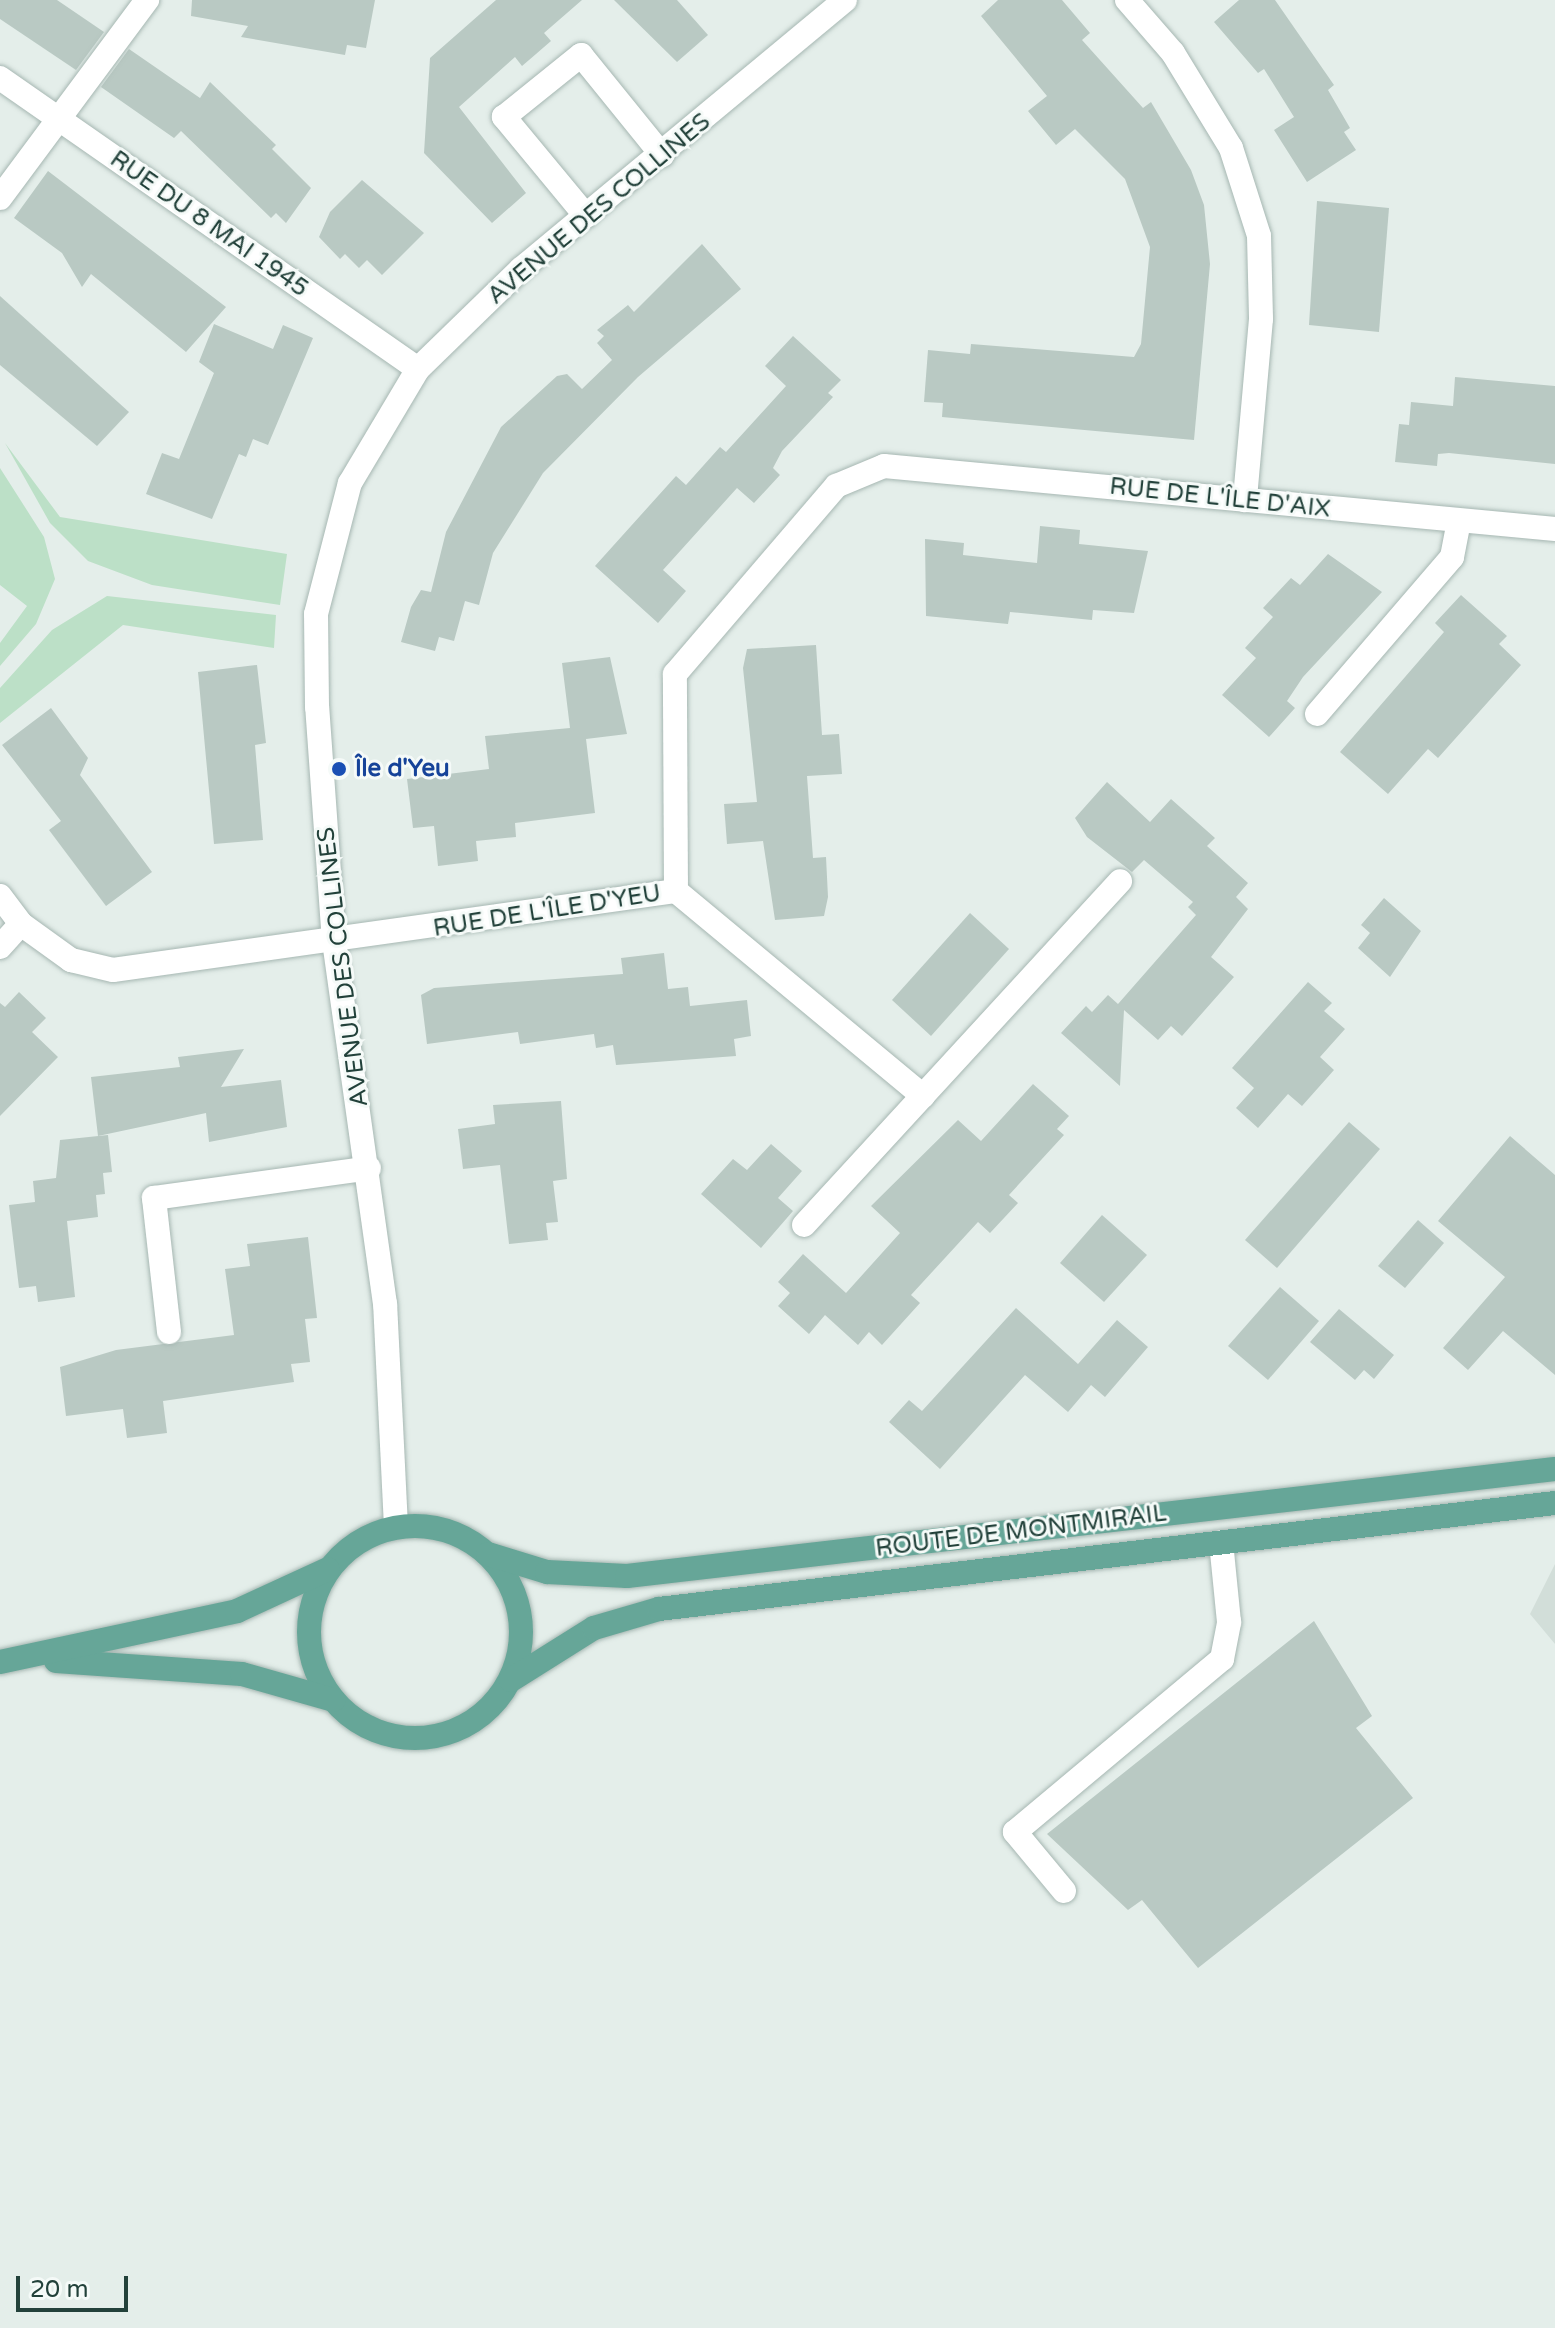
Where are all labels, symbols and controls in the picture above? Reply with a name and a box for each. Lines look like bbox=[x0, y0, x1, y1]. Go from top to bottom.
street label: AVENUE DES COLLINES bbox=[482, 107, 716, 311]
street label: RUE DU 8 MAI 1945 bbox=[104, 145, 314, 303]
street label: RUE DE L'ÎLE D'AIX bbox=[1108, 472, 1332, 524]
place label: Île d'Yeu bbox=[355, 755, 450, 783]
marker: Île d'Yeu bbox=[330, 760, 348, 778]
street label: AVENUE DES COLLINES bbox=[312, 825, 374, 1109]
street label: RUE DE L'ÎLE D'YEU bbox=[431, 879, 663, 943]
street label: ROUTE DE MONTMIRAIL bbox=[874, 1499, 1168, 1563]
scale bar bbox=[20, 2260, 132, 2310]
text: 20 m bbox=[30, 2275, 88, 2304]

